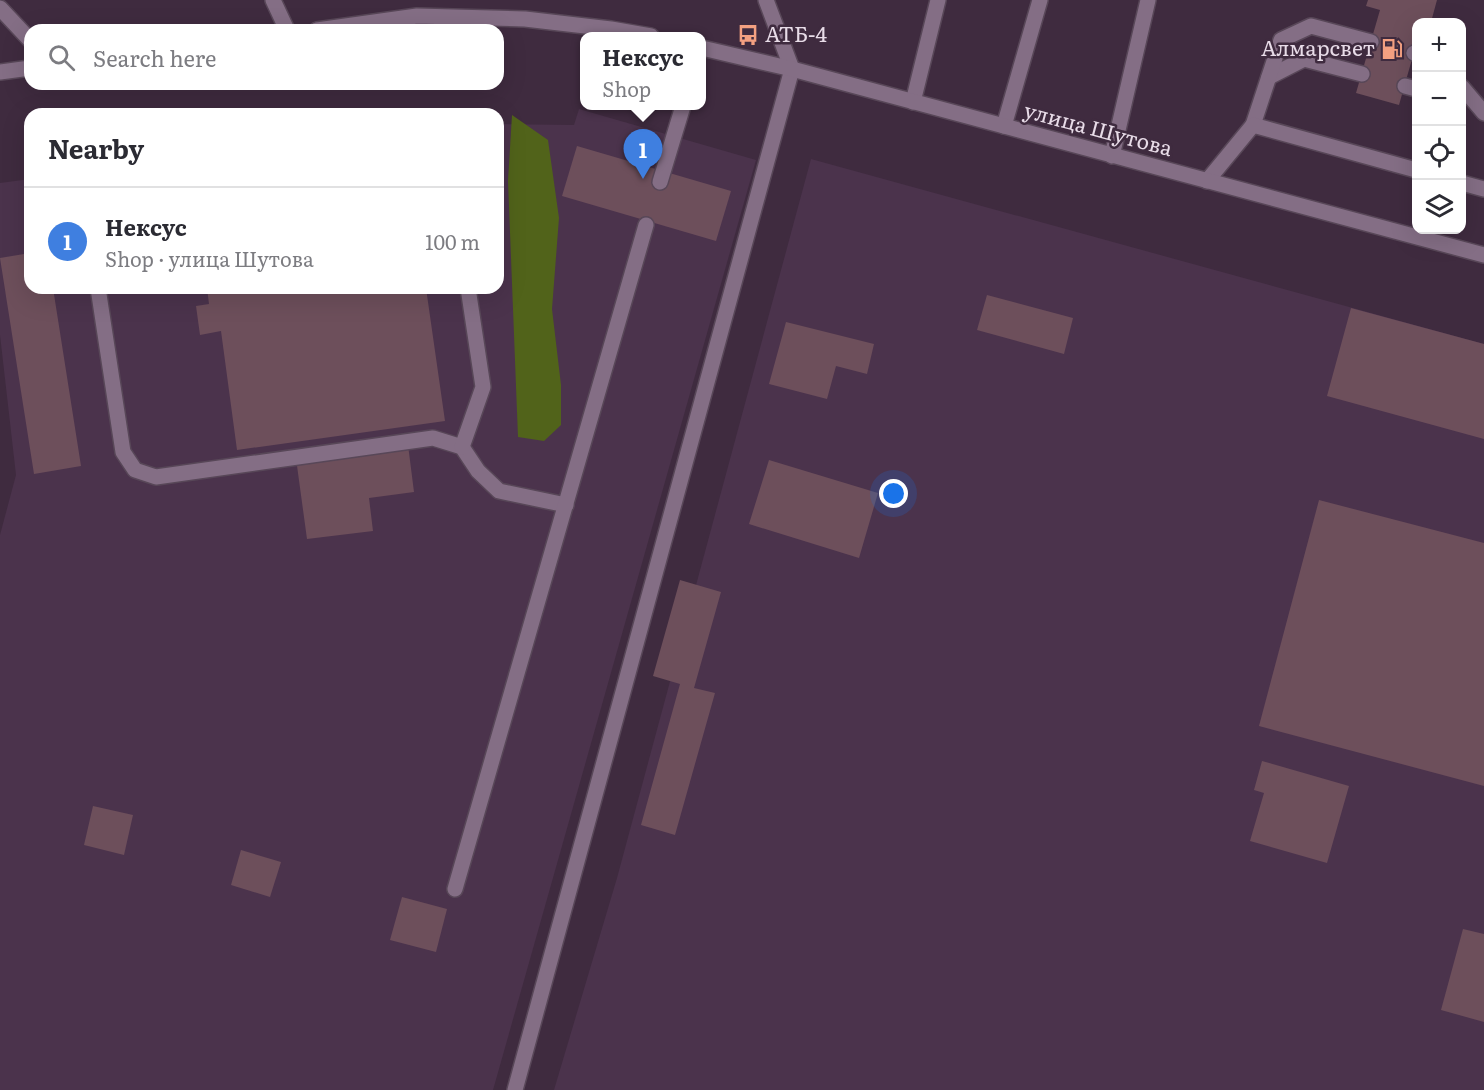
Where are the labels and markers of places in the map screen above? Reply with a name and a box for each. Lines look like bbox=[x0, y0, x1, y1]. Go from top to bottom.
place label: АТБ-4 bbox=[765, 17, 827, 48]
bus stop icon: АТБ-4 bbox=[736, 23, 760, 47]
place label: Алмарсвет bbox=[1261, 31, 1375, 62]
fuel station icon: Алмарсвет bbox=[1380, 37, 1404, 61]
pin: 1 bbox=[624, 130, 662, 179]

